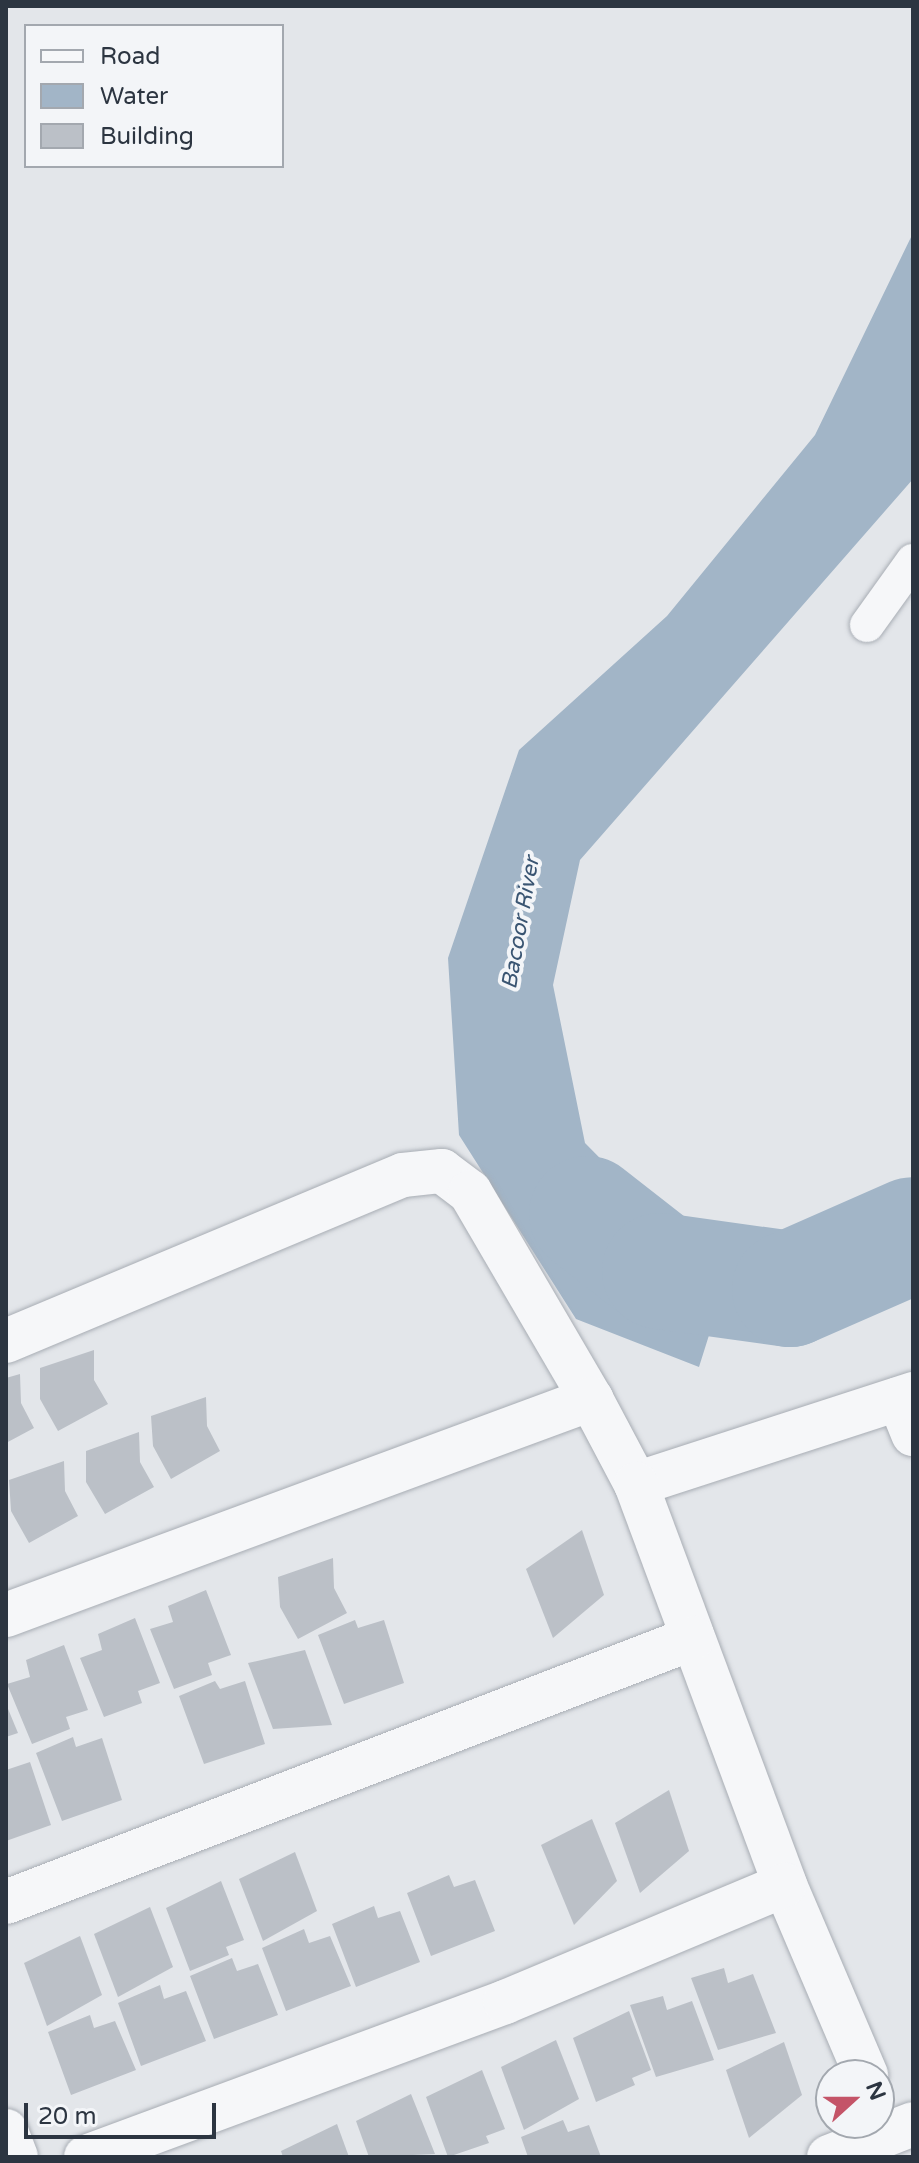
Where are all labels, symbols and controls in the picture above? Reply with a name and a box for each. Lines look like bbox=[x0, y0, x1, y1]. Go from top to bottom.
legend bbox=[24, 24, 284, 168]
text: Road bbox=[100, 42, 160, 71]
text: Water bbox=[100, 82, 168, 111]
text: Building bbox=[100, 122, 194, 151]
water label: Bacoor River bbox=[496, 855, 546, 991]
north arrow bbox=[815, 2059, 895, 2139]
text: N bbox=[860, 2078, 891, 2104]
scale bar bbox=[28, 2087, 220, 2137]
text: 20 m bbox=[38, 2102, 96, 2131]

